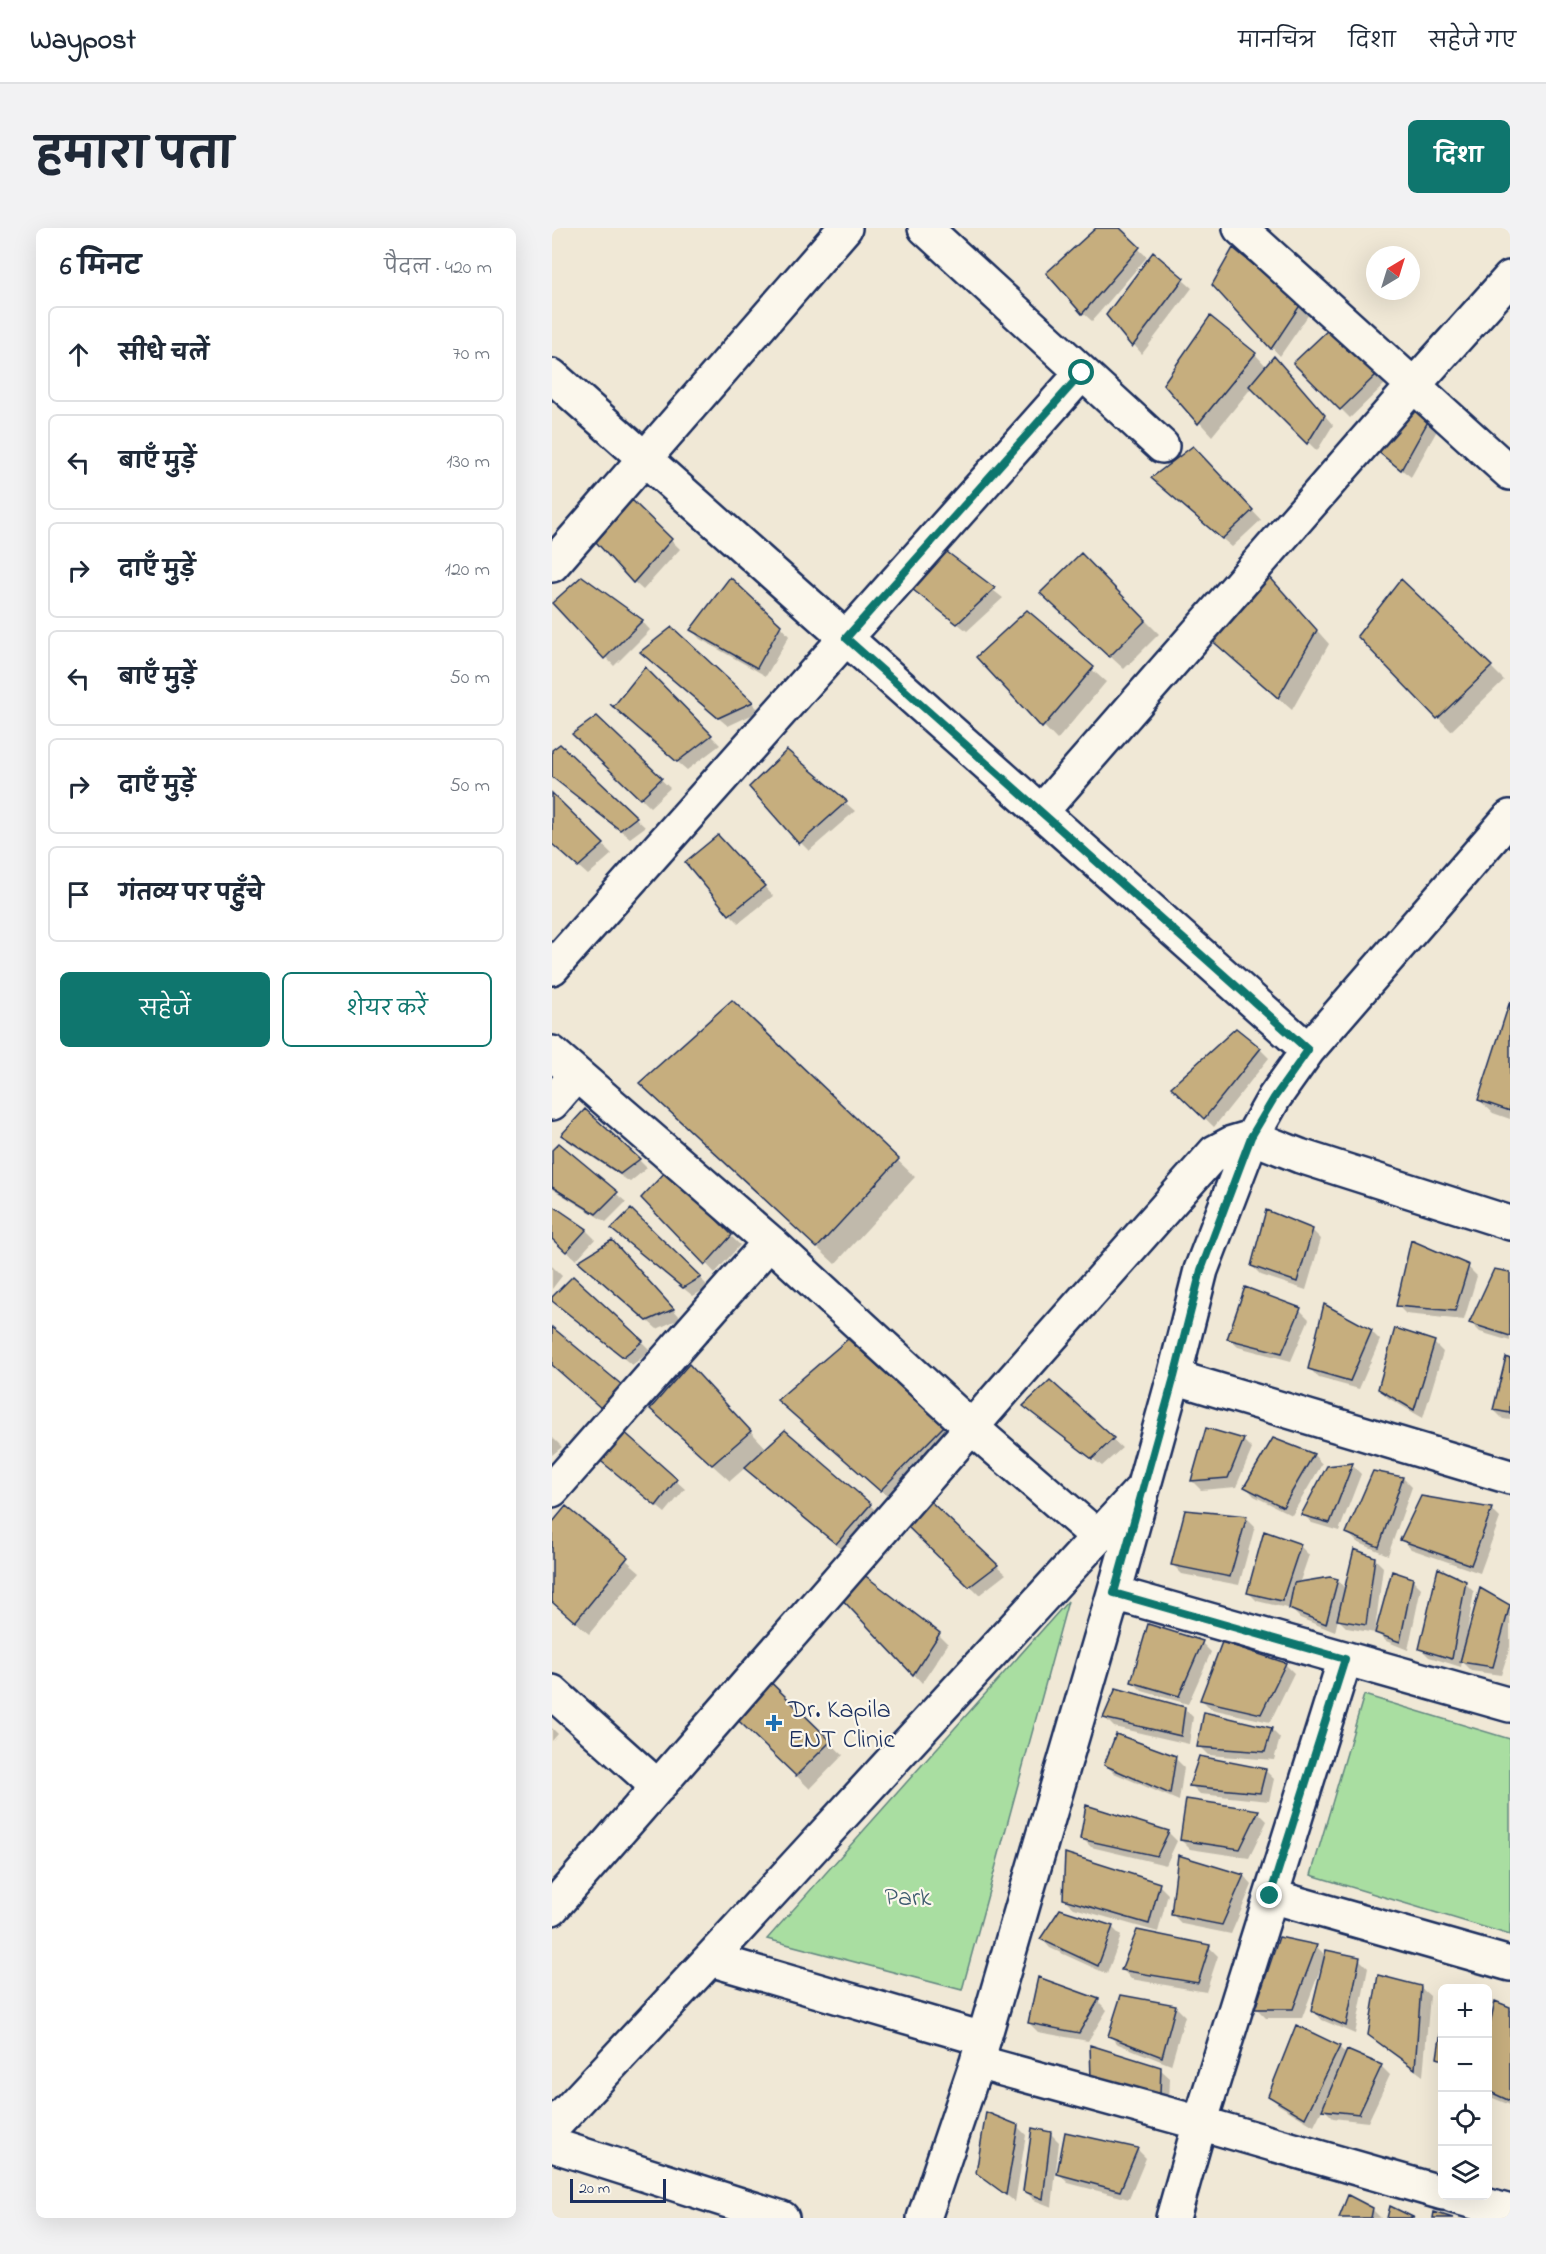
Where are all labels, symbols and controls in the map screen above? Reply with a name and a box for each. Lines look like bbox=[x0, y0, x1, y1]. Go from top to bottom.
text: Waypost bbox=[30, 21, 136, 62]
text: मानचित्र bbox=[1238, 27, 1315, 57]
text: दिशा bbox=[1348, 27, 1396, 57]
text: सहेजे गए bbox=[1429, 27, 1516, 57]
button: दिशा bbox=[1408, 120, 1510, 193]
text: हमारा पता bbox=[36, 126, 233, 187]
north arrow bbox=[1366, 246, 1420, 300]
text: 6 मिनट bbox=[60, 249, 141, 287]
text: पैदल · 420 m bbox=[384, 254, 492, 283]
icon: ahead bbox=[62, 338, 95, 371]
text: सीधे चलें bbox=[119, 339, 209, 371]
text: 70 m bbox=[453, 340, 490, 369]
route start bbox=[1068, 359, 1094, 385]
icon: left bbox=[62, 446, 95, 479]
text: बाएँ मुड़ें bbox=[119, 447, 196, 479]
text: 130 m bbox=[446, 448, 490, 477]
icon: right bbox=[62, 554, 95, 587]
text: दाएँ मुड़ें bbox=[119, 555, 195, 587]
text: 120 m bbox=[445, 556, 490, 585]
icon: left bbox=[62, 662, 95, 695]
text: बाएँ मुड़ें bbox=[119, 663, 196, 695]
text: 50 m bbox=[449, 664, 490, 693]
icon: right bbox=[62, 770, 95, 803]
text: दाएँ मुड़ें bbox=[119, 771, 195, 803]
text: 50 m bbox=[449, 772, 490, 801]
icon: arrive bbox=[62, 878, 95, 911]
text: गंतव्य पर पहुँचे bbox=[119, 879, 264, 911]
button: सहेजें bbox=[60, 972, 270, 1047]
button: शेयर करें bbox=[282, 972, 492, 1047]
place label: Dr. Kapila ENT Clinic bbox=[787, 1692, 896, 1760]
marker: Dr. Kapila ENT Clinic bbox=[765, 1714, 783, 1732]
park label: Park bbox=[885, 1880, 932, 1918]
route end bbox=[1256, 1882, 1282, 1908]
map controls bbox=[1438, 1984, 1492, 2200]
button: + bbox=[1438, 1984, 1492, 2038]
button: − bbox=[1438, 2038, 1492, 2092]
button: locate bbox=[1438, 2092, 1492, 2146]
button: layers bbox=[1438, 2146, 1492, 2200]
scale bar bbox=[570, 2176, 666, 2204]
text: 20 m bbox=[579, 2177, 610, 2201]

